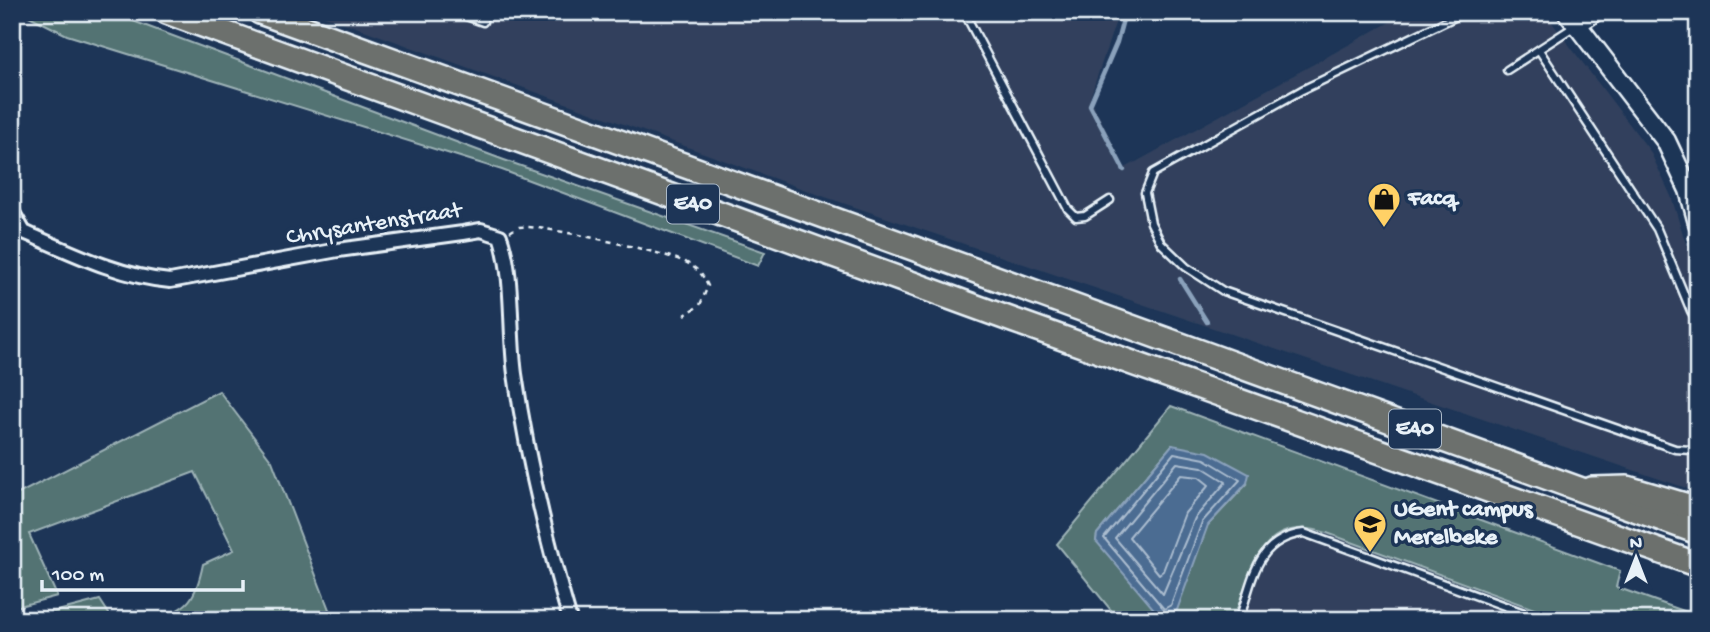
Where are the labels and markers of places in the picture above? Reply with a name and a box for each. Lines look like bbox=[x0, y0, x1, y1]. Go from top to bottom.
shop icon: Facq bbox=[1365, 180, 1403, 229]
place label: Facq bbox=[1407, 185, 1460, 214]
place label: UGent campus Merelbeke bbox=[1394, 496, 1534, 553]
school or university icon: UGent campus Merelbeke bbox=[1351, 505, 1389, 554]

